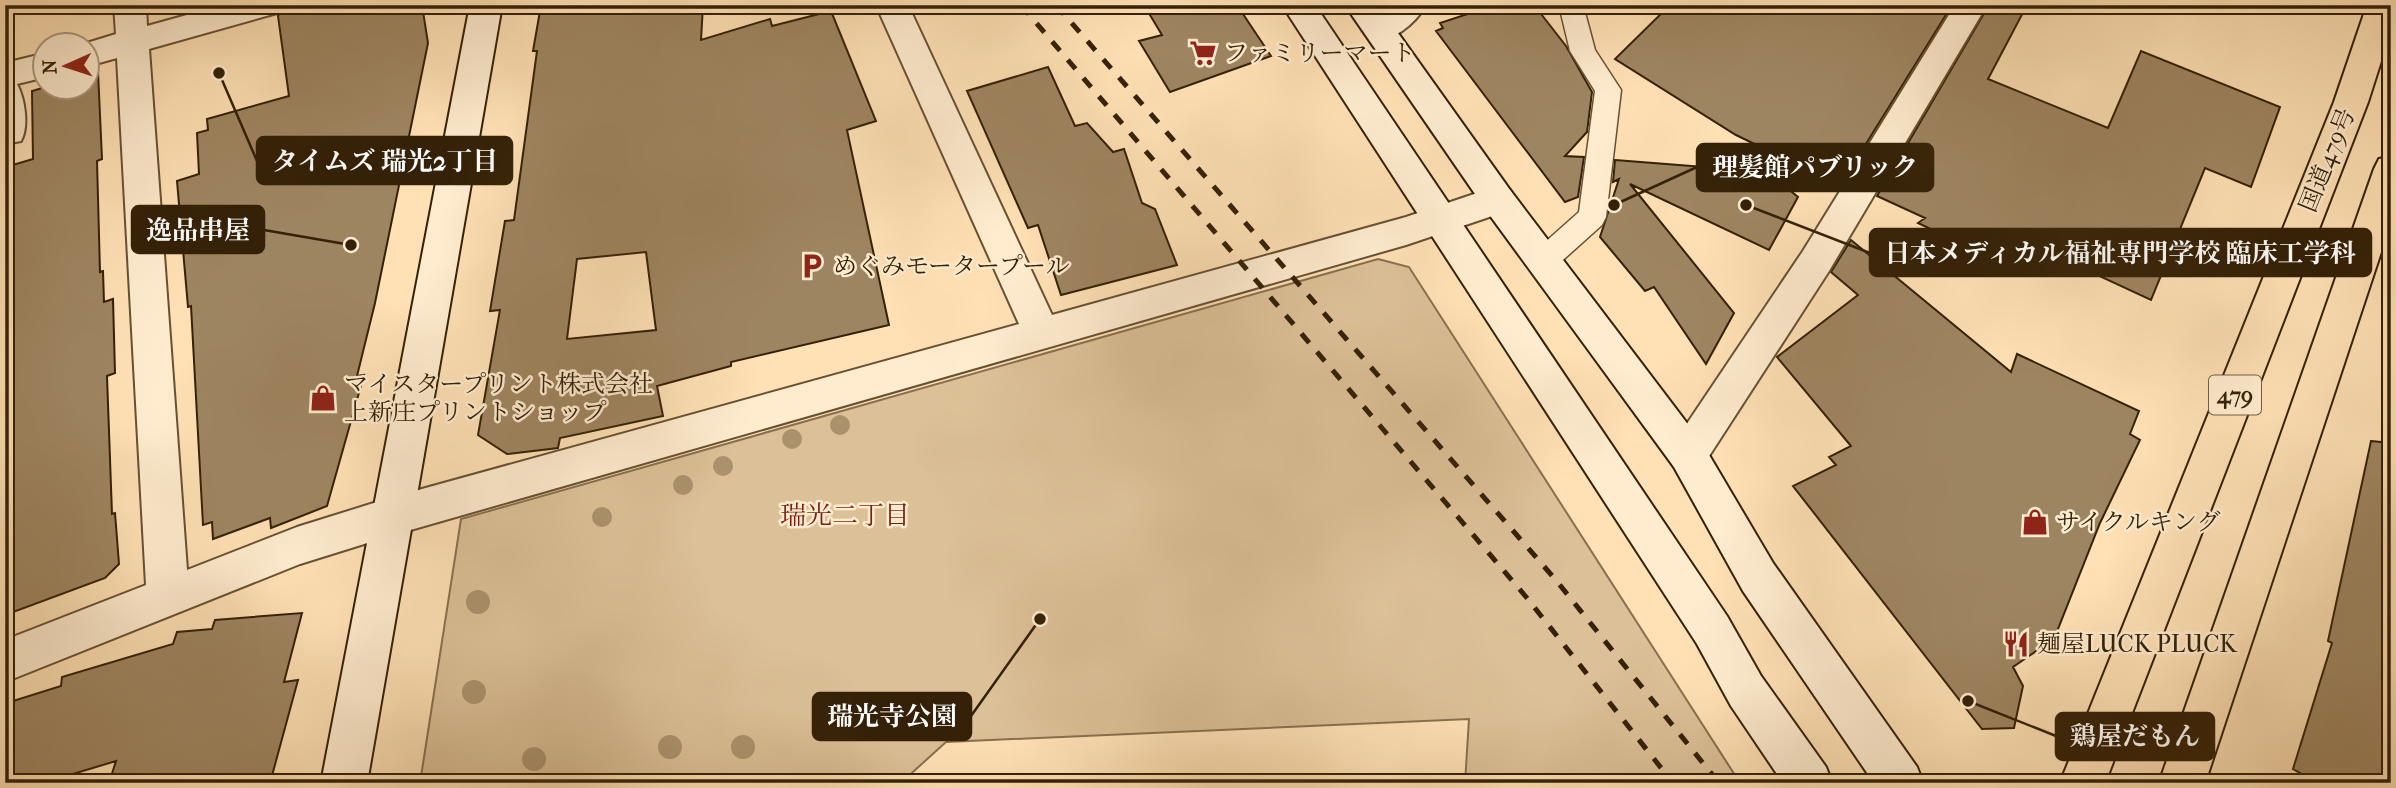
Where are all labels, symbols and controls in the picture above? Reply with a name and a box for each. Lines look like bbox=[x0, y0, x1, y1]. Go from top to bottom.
north arrow bbox=[32, 32, 102, 102]
supermarket icon: ファミリーマート bbox=[1188, 38, 1218, 68]
place label: ファミリーマート bbox=[1224, 39, 1416, 67]
text: N bbox=[39, 58, 61, 75]
street label: 国道479号 bbox=[2293, 104, 2361, 216]
callout: タイムズ 瑞光2丁目 bbox=[257, 137, 512, 184]
callout: 理髪館パブリック bbox=[1697, 144, 1933, 191]
text: タイムズ 瑞光2丁目 bbox=[272, 146, 498, 177]
text: 理髪館パブリック bbox=[1712, 152, 1918, 183]
callout: 逸品串屋 bbox=[132, 206, 264, 253]
text: 逸品串屋 bbox=[146, 215, 250, 246]
callout: 日本メディカル福祉専門学校 臨床工学科 bbox=[1870, 229, 2371, 276]
text: 日本メディカル福祉専門学校 臨床工学科 bbox=[1884, 238, 2356, 269]
parking icon: めぐみモータープール bbox=[797, 251, 827, 281]
place label: めぐみモータープール bbox=[833, 252, 1070, 280]
place label: マイスタープリント株式会社 上新庄プリントショップ bbox=[344, 370, 653, 426]
road number: 479 bbox=[2209, 376, 2261, 414]
shop icon: マイスタープリント株式会社 上新庄プリントショップ bbox=[308, 383, 338, 413]
district label: 瑞光二丁目 bbox=[780, 500, 910, 531]
shop icon: サイクルキング bbox=[2020, 507, 2050, 537]
place label: サイクルキング bbox=[2056, 508, 2220, 536]
restaurant icon: 麺屋LUCK PLUCK bbox=[2001, 629, 2031, 659]
place label: 麺屋LUCK PLUCK bbox=[2037, 630, 2238, 658]
callout: 瑞光寺公園 bbox=[813, 693, 971, 740]
text: 瑞光寺公園 bbox=[827, 701, 957, 732]
callout: 鶏屋だもん bbox=[2056, 713, 2214, 760]
text: 鶏屋だもん bbox=[2070, 721, 2200, 752]

